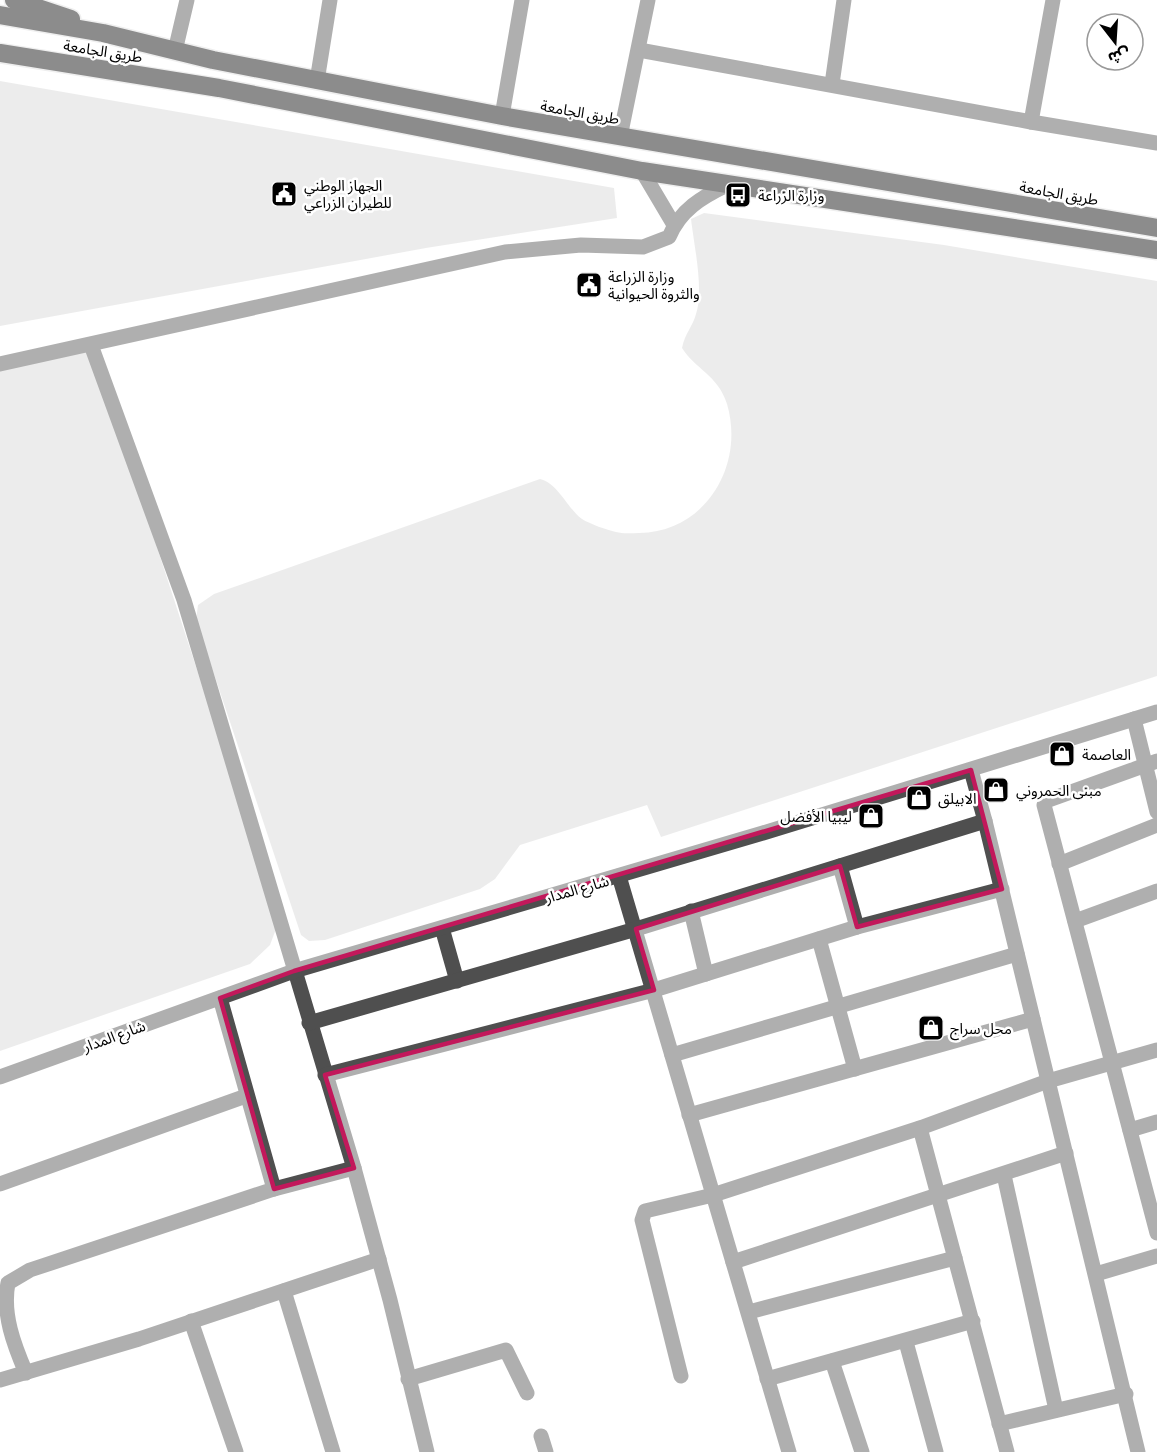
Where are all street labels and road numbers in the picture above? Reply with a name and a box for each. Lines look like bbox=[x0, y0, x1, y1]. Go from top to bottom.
street label: طريق الجامعة bbox=[62, 34, 144, 68]
street label: طريق الجامعة bbox=[539, 95, 621, 129]
street label: طريق الجامعة bbox=[1018, 176, 1100, 210]
street label: شارع المدار bbox=[542, 870, 612, 910]
street label: شارع المدار bbox=[79, 1015, 149, 1059]

